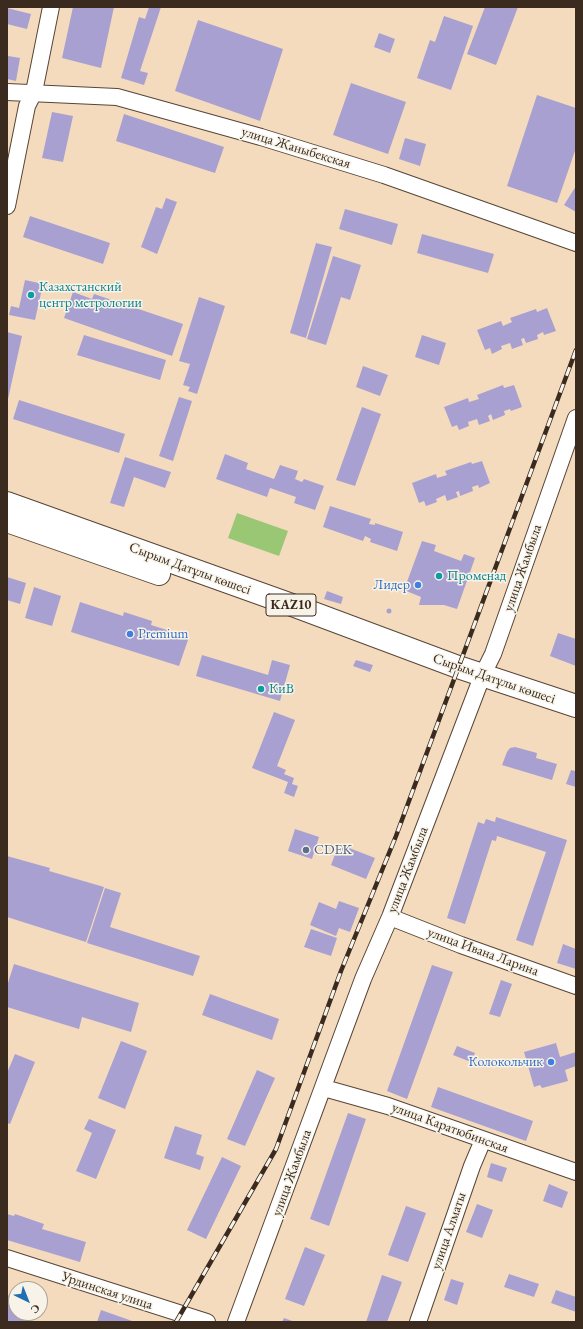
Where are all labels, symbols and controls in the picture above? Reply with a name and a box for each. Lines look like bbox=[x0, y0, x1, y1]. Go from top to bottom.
street label: улица Жаныбекская bbox=[240, 123, 352, 173]
place label: Казахстанский центр метрологии bbox=[39, 279, 142, 312]
marker: Казахстанский центр метрологии bbox=[26, 290, 36, 300]
street label: улица Жамбыла bbox=[500, 522, 546, 614]
street label: Сырым Датұлы көшесі bbox=[127, 539, 253, 599]
place label: Променад bbox=[447, 568, 506, 584]
marker: Променад bbox=[434, 571, 444, 581]
place label: Лидер bbox=[374, 577, 410, 593]
marker: Лидер bbox=[413, 580, 423, 590]
road number: KAZ10 bbox=[266, 594, 316, 616]
place label: Premium bbox=[138, 626, 188, 642]
marker: Premium bbox=[125, 629, 135, 639]
street label: Сырым Датұлы көшесі bbox=[431, 650, 557, 708]
place label: КиВ bbox=[269, 681, 294, 697]
marker: КиВ bbox=[256, 684, 266, 694]
street label: улица Жамбыла bbox=[384, 824, 432, 916]
place label: CDEK bbox=[314, 842, 352, 858]
marker: CDEK bbox=[301, 845, 311, 855]
street label: улица Ивана Ларина bbox=[425, 924, 541, 980]
place label: Колокольчик bbox=[468, 1054, 543, 1070]
marker: Колокольчик bbox=[546, 1057, 556, 1067]
street label: улица Каратюбинская bbox=[389, 1099, 511, 1157]
street label: улица Жамбыла bbox=[269, 1127, 315, 1219]
street label: улица Алматы bbox=[428, 1190, 470, 1272]
street label: Урдинская улица bbox=[59, 1268, 155, 1314]
north arrow bbox=[8, 1281, 48, 1321]
text: С bbox=[28, 1301, 43, 1317]

